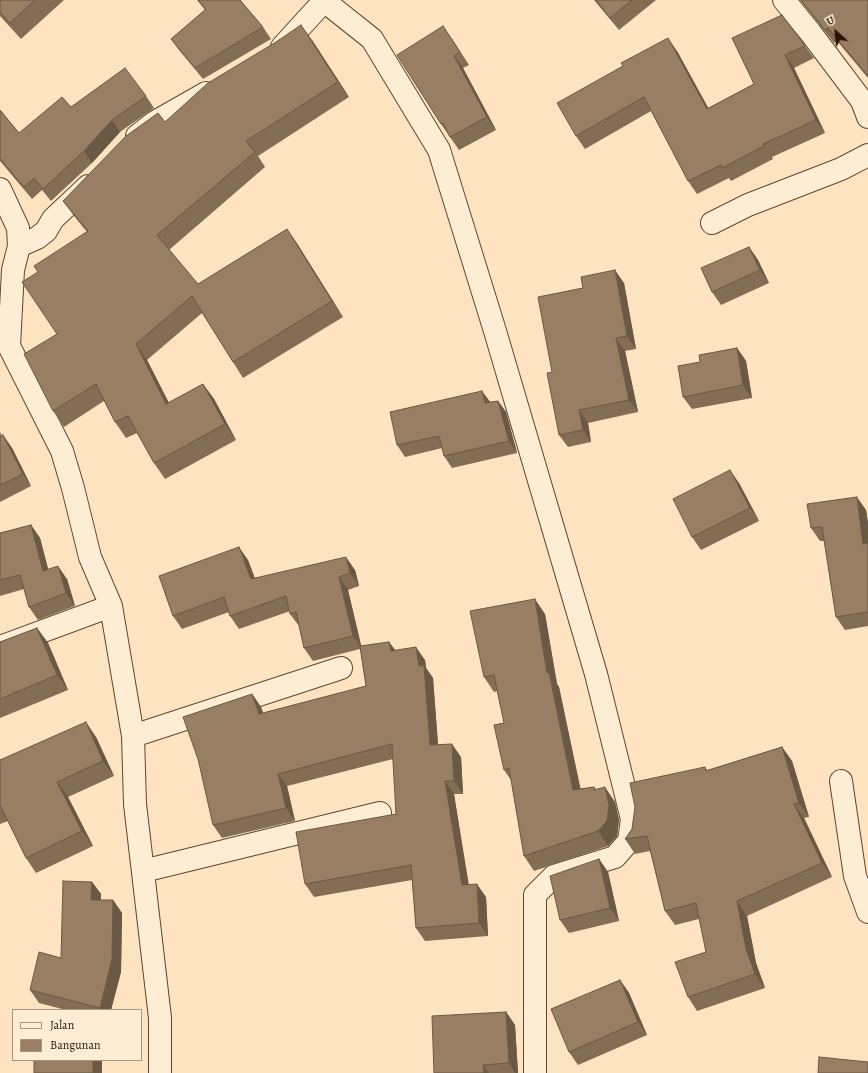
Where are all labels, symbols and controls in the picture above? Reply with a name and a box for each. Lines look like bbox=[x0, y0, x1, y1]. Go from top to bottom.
north arrow bbox=[816, 12, 856, 52]
text: U bbox=[824, 13, 837, 29]
legend bbox=[12, 1009, 142, 1061]
text: Jalan bbox=[50, 1017, 74, 1033]
text: Bangunan bbox=[50, 1037, 101, 1053]

